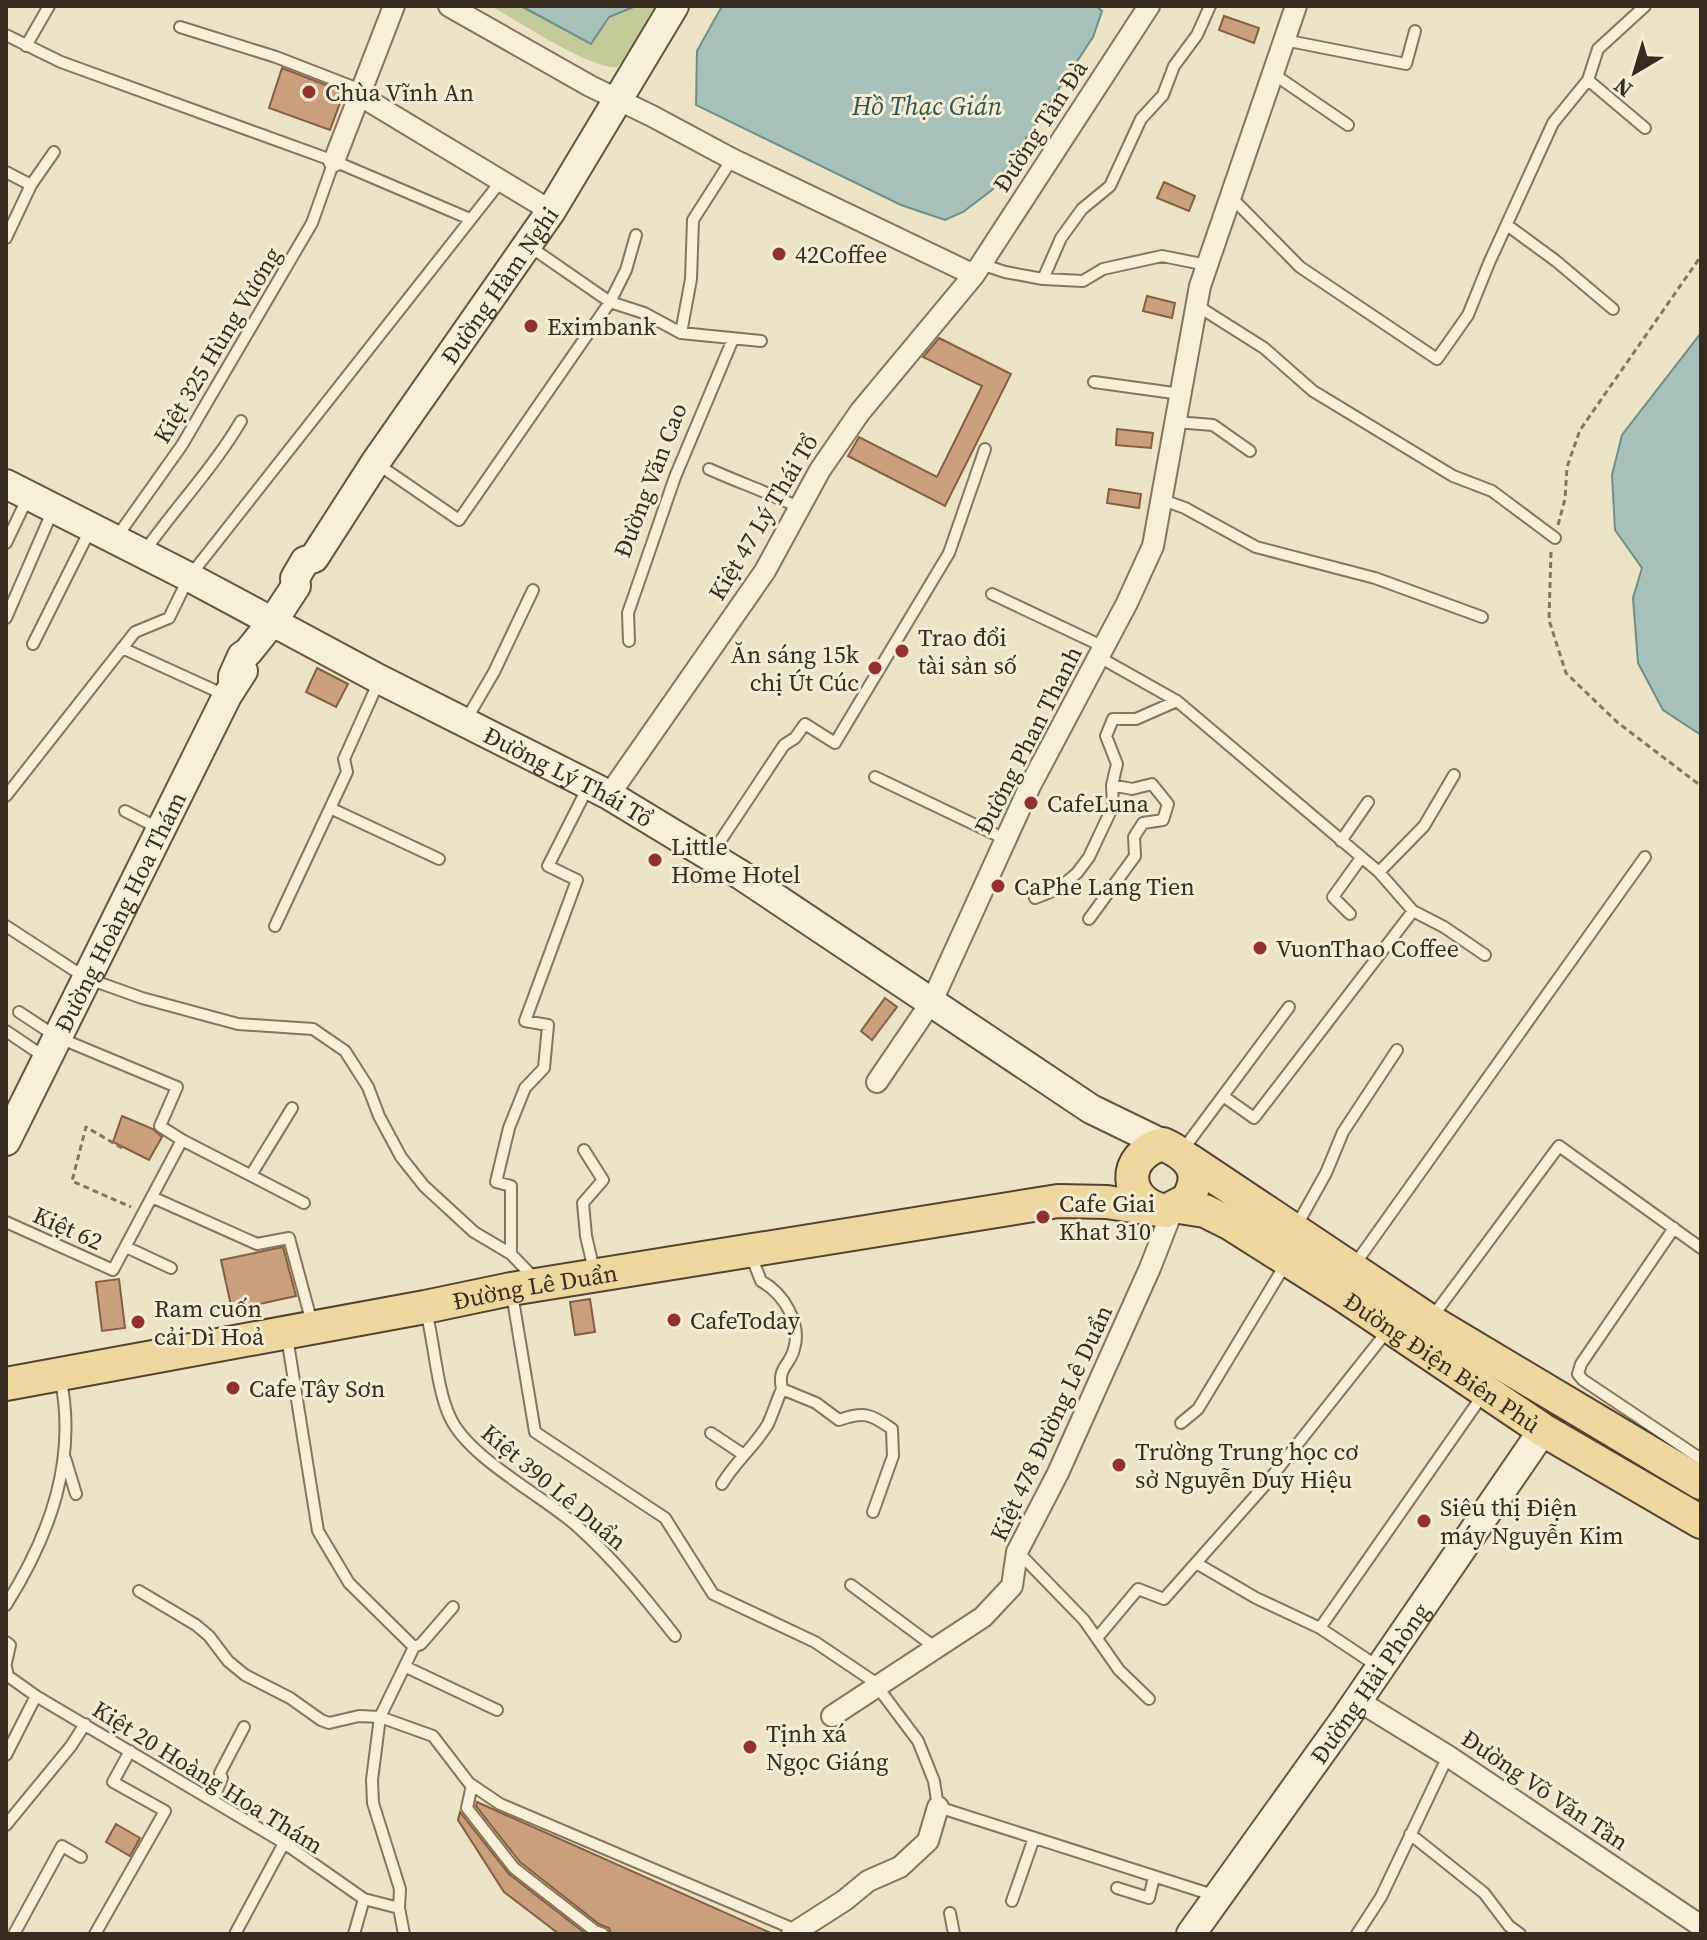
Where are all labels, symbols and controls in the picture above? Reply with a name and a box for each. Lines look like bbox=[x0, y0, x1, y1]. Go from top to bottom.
north arrow bbox=[1595, 32, 1675, 112]
street label: Đường Tản Đà bbox=[985, 53, 1095, 198]
text: N bbox=[1607, 71, 1638, 105]
place label: Chùa Vĩnh An bbox=[325, 76, 474, 109]
marker: Chùa Vĩnh An bbox=[300, 83, 318, 101]
water label: Hồ Thạc Gián bbox=[851, 88, 1002, 124]
street label: Đường Hàm Nghi bbox=[433, 200, 566, 371]
place label: 42Coffee bbox=[795, 238, 887, 271]
street label: Kiệt 325 Hùng Vương bbox=[145, 241, 289, 449]
marker: 42Coffee bbox=[770, 245, 788, 263]
place label: Eximbank bbox=[547, 310, 657, 343]
marker: Eximbank bbox=[522, 317, 540, 335]
street label: Đường Văn Cao bbox=[605, 398, 695, 562]
street label: Kiệt 47 Lý Thái Tổ bbox=[700, 428, 826, 606]
place label: Trao đổi tài sản số bbox=[918, 621, 1017, 682]
place label: Ăn sáng 15k chị Út Cúc bbox=[731, 638, 860, 699]
street label: Đường Phan Thanh bbox=[966, 640, 1090, 840]
marker: Trao đổi tài sản số bbox=[893, 642, 911, 660]
marker: Ăn sáng 15k chị Út Cúc bbox=[866, 659, 884, 677]
street label: Đường Lý Thái Tổ bbox=[478, 718, 660, 835]
street label: Đường Hoàng Hoa Thám bbox=[46, 786, 194, 1038]
place label: CafeLuna bbox=[1047, 787, 1150, 820]
marker: CafeLuna bbox=[1022, 794, 1040, 812]
place label: Little Home Hotel bbox=[671, 830, 800, 891]
marker: Little Home Hotel bbox=[646, 851, 664, 869]
place label: CaPhe Lang Tien bbox=[1014, 870, 1195, 903]
marker: CaPhe Lang Tien bbox=[989, 877, 1007, 895]
place label: VuonThao Coffee bbox=[1276, 932, 1459, 965]
marker: VuonThao Coffee bbox=[1251, 939, 1269, 957]
place label: Cafe Giai Khat 310 bbox=[1059, 1187, 1155, 1248]
street label: Kiệt 62 bbox=[28, 1198, 108, 1258]
marker: Cafe Giai Khat 310 bbox=[1034, 1208, 1052, 1226]
street label: Đường Lê Duẩn bbox=[450, 1256, 620, 1317]
street label: Đường Điện Biên Phủ bbox=[1338, 1284, 1547, 1440]
place label: Ram cuốn cải Dì Hoả bbox=[154, 1292, 265, 1353]
street label: Kiệt 478 Đường Lê Duẩn bbox=[982, 1300, 1120, 1546]
place label: CafeToday bbox=[690, 1304, 801, 1337]
marker: CafeToday bbox=[665, 1311, 683, 1329]
marker: Ram cuốn cải Dì Hoả bbox=[129, 1313, 147, 1331]
place label: Cafe Tây Sơn bbox=[249, 1372, 385, 1405]
marker: Cafe Tây Sơn bbox=[224, 1379, 242, 1397]
street label: Kiệt 390 Lê Duẩn bbox=[474, 1416, 634, 1558]
place label: Trường Trung học cơ sở Nguyễn Duy Hiệu bbox=[1135, 1435, 1358, 1496]
marker: Trường Trung học cơ sở Nguyễn Duy Hiệu bbox=[1110, 1456, 1128, 1474]
place label: Siêu thị Điện máy Nguyễn Kim bbox=[1440, 1491, 1624, 1552]
marker: Siêu thị Điện máy Nguyễn Kim bbox=[1415, 1512, 1433, 1530]
street label: Đường Hải Phòng bbox=[1302, 1596, 1437, 1770]
street label: Kiệt 20 Hoàng Hoa Thám bbox=[86, 1692, 330, 1862]
place label: Tịnh xá Ngọc Giáng bbox=[766, 1717, 888, 1778]
street label: Đường Võ Văn Tần bbox=[1455, 1722, 1635, 1858]
marker: Tịnh xá Ngọc Giáng bbox=[741, 1738, 759, 1756]

